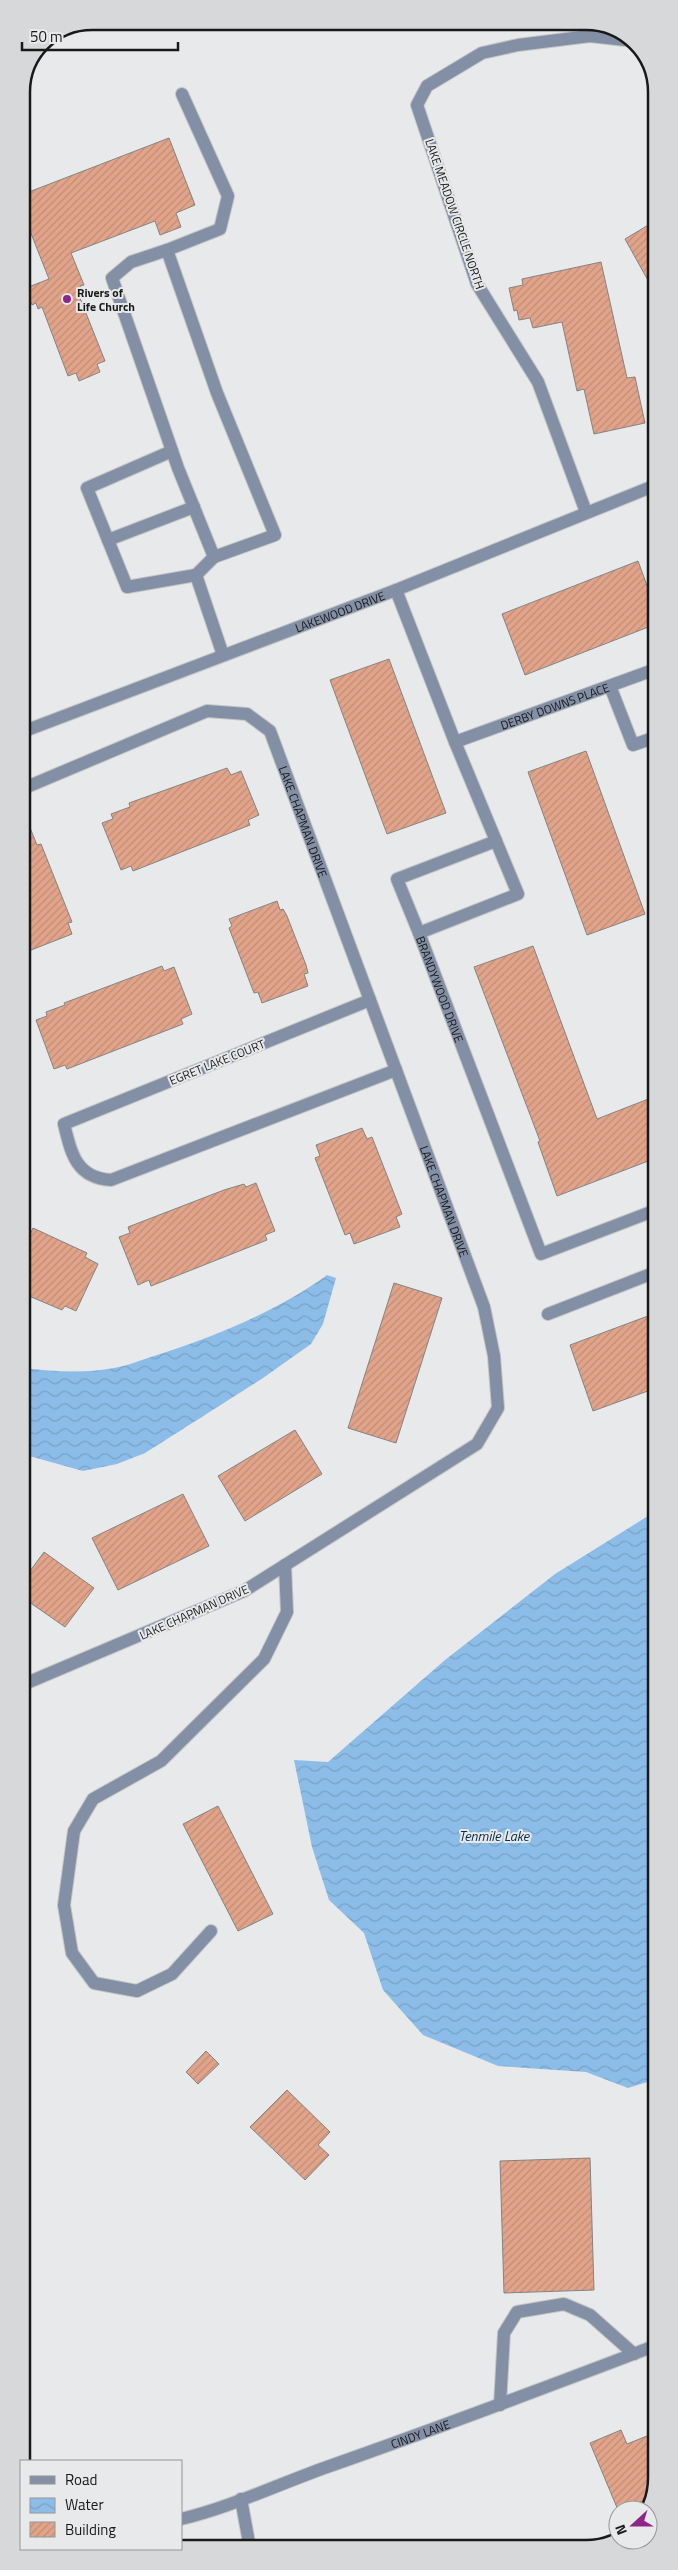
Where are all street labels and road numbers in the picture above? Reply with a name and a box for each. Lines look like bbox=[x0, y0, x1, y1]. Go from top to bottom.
street label: LAKE MEADOW CIRCLE NORTH bbox=[420, 136, 490, 292]
street label: LAKEWOOD DRIVE bbox=[292, 585, 388, 637]
street label: DERBY DOWNS PLACE bbox=[498, 677, 612, 734]
street label: LAKE CHAPMAN DRIVE bbox=[274, 763, 333, 880]
street label: BRANDYWOOD DRIVE bbox=[411, 933, 469, 1045]
street label: EGRET LAKE COURT bbox=[166, 1034, 268, 1090]
street label: LAKE CHAPMAN DRIVE bbox=[415, 1143, 474, 1260]
street label: LAKE CHAPMAN DRIVE bbox=[136, 1579, 252, 1645]
street label: CINDY LANE bbox=[388, 2414, 453, 2453]

